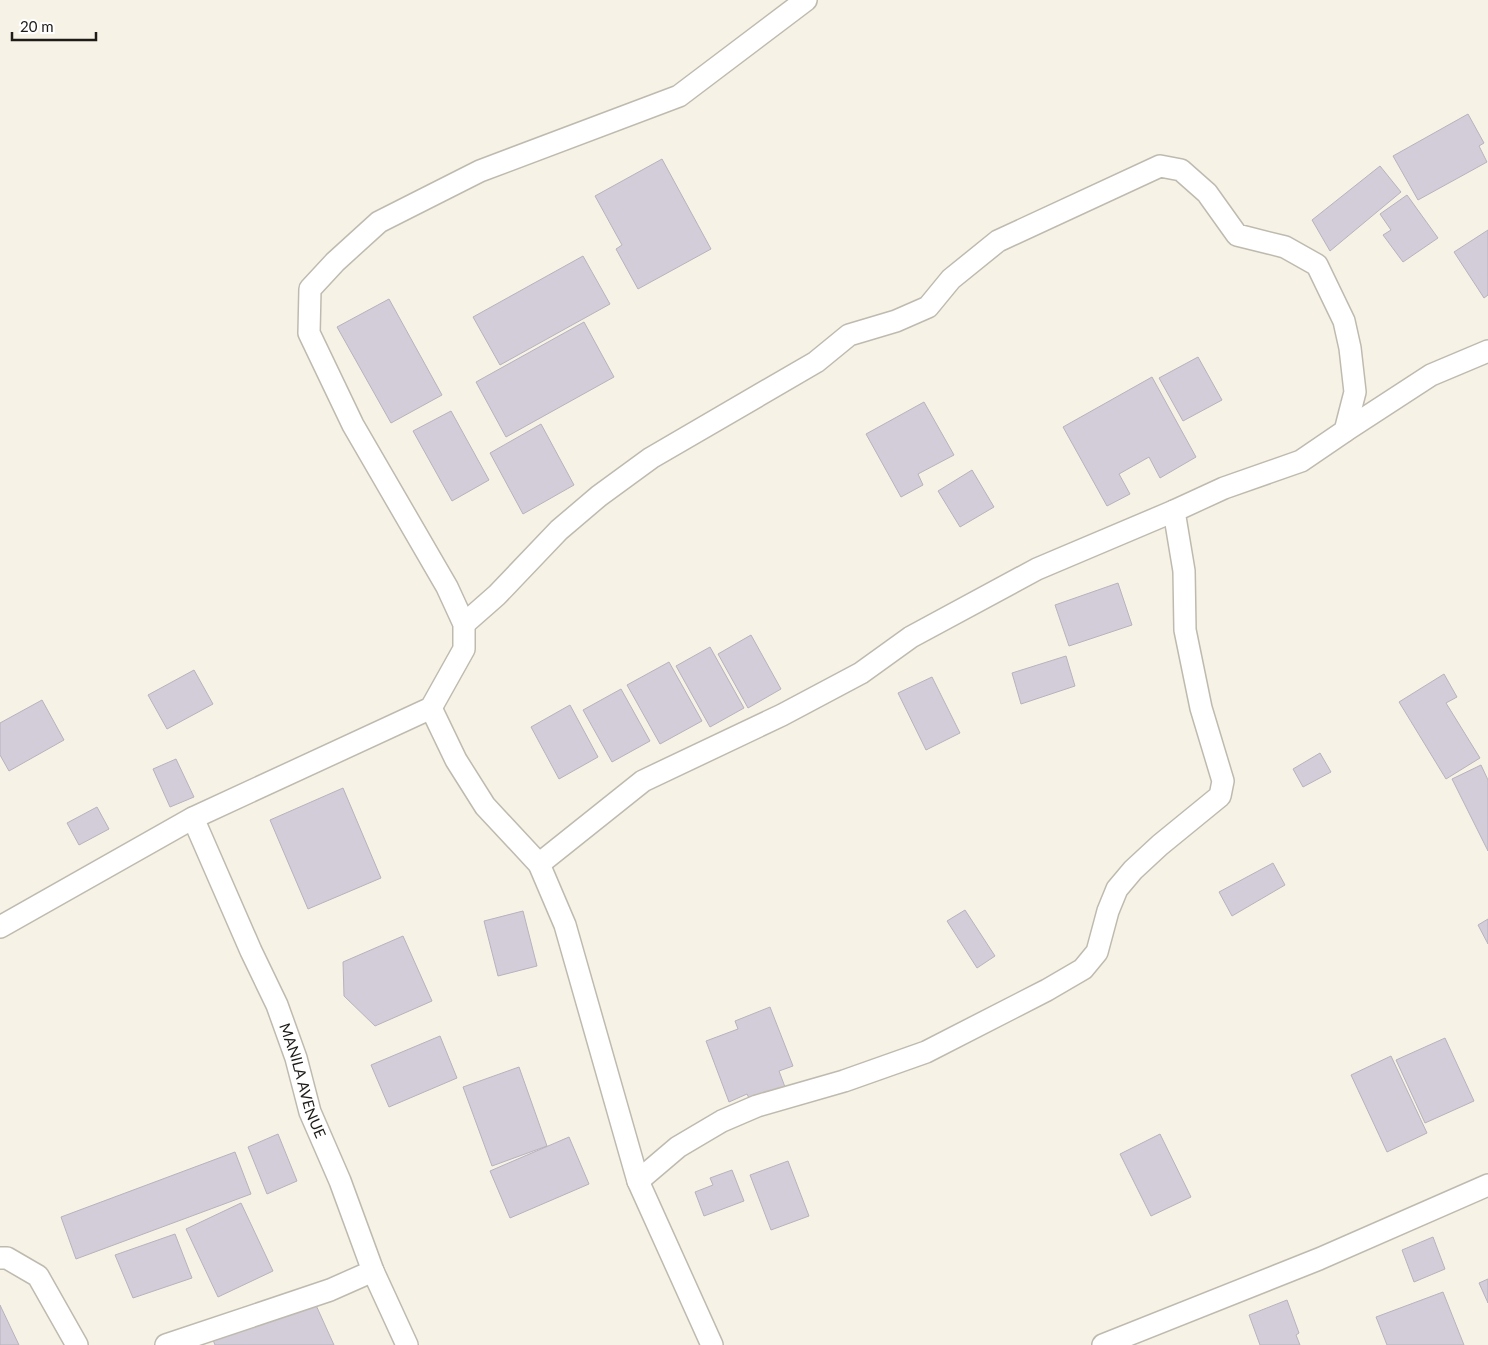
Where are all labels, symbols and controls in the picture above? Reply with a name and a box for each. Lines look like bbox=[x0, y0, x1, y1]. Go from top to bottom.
scale bar bbox=[12, 10, 96, 42]
text: 20 m bbox=[20, 17, 54, 35]
street label: MANILA AVENUE bbox=[276, 1021, 330, 1141]

